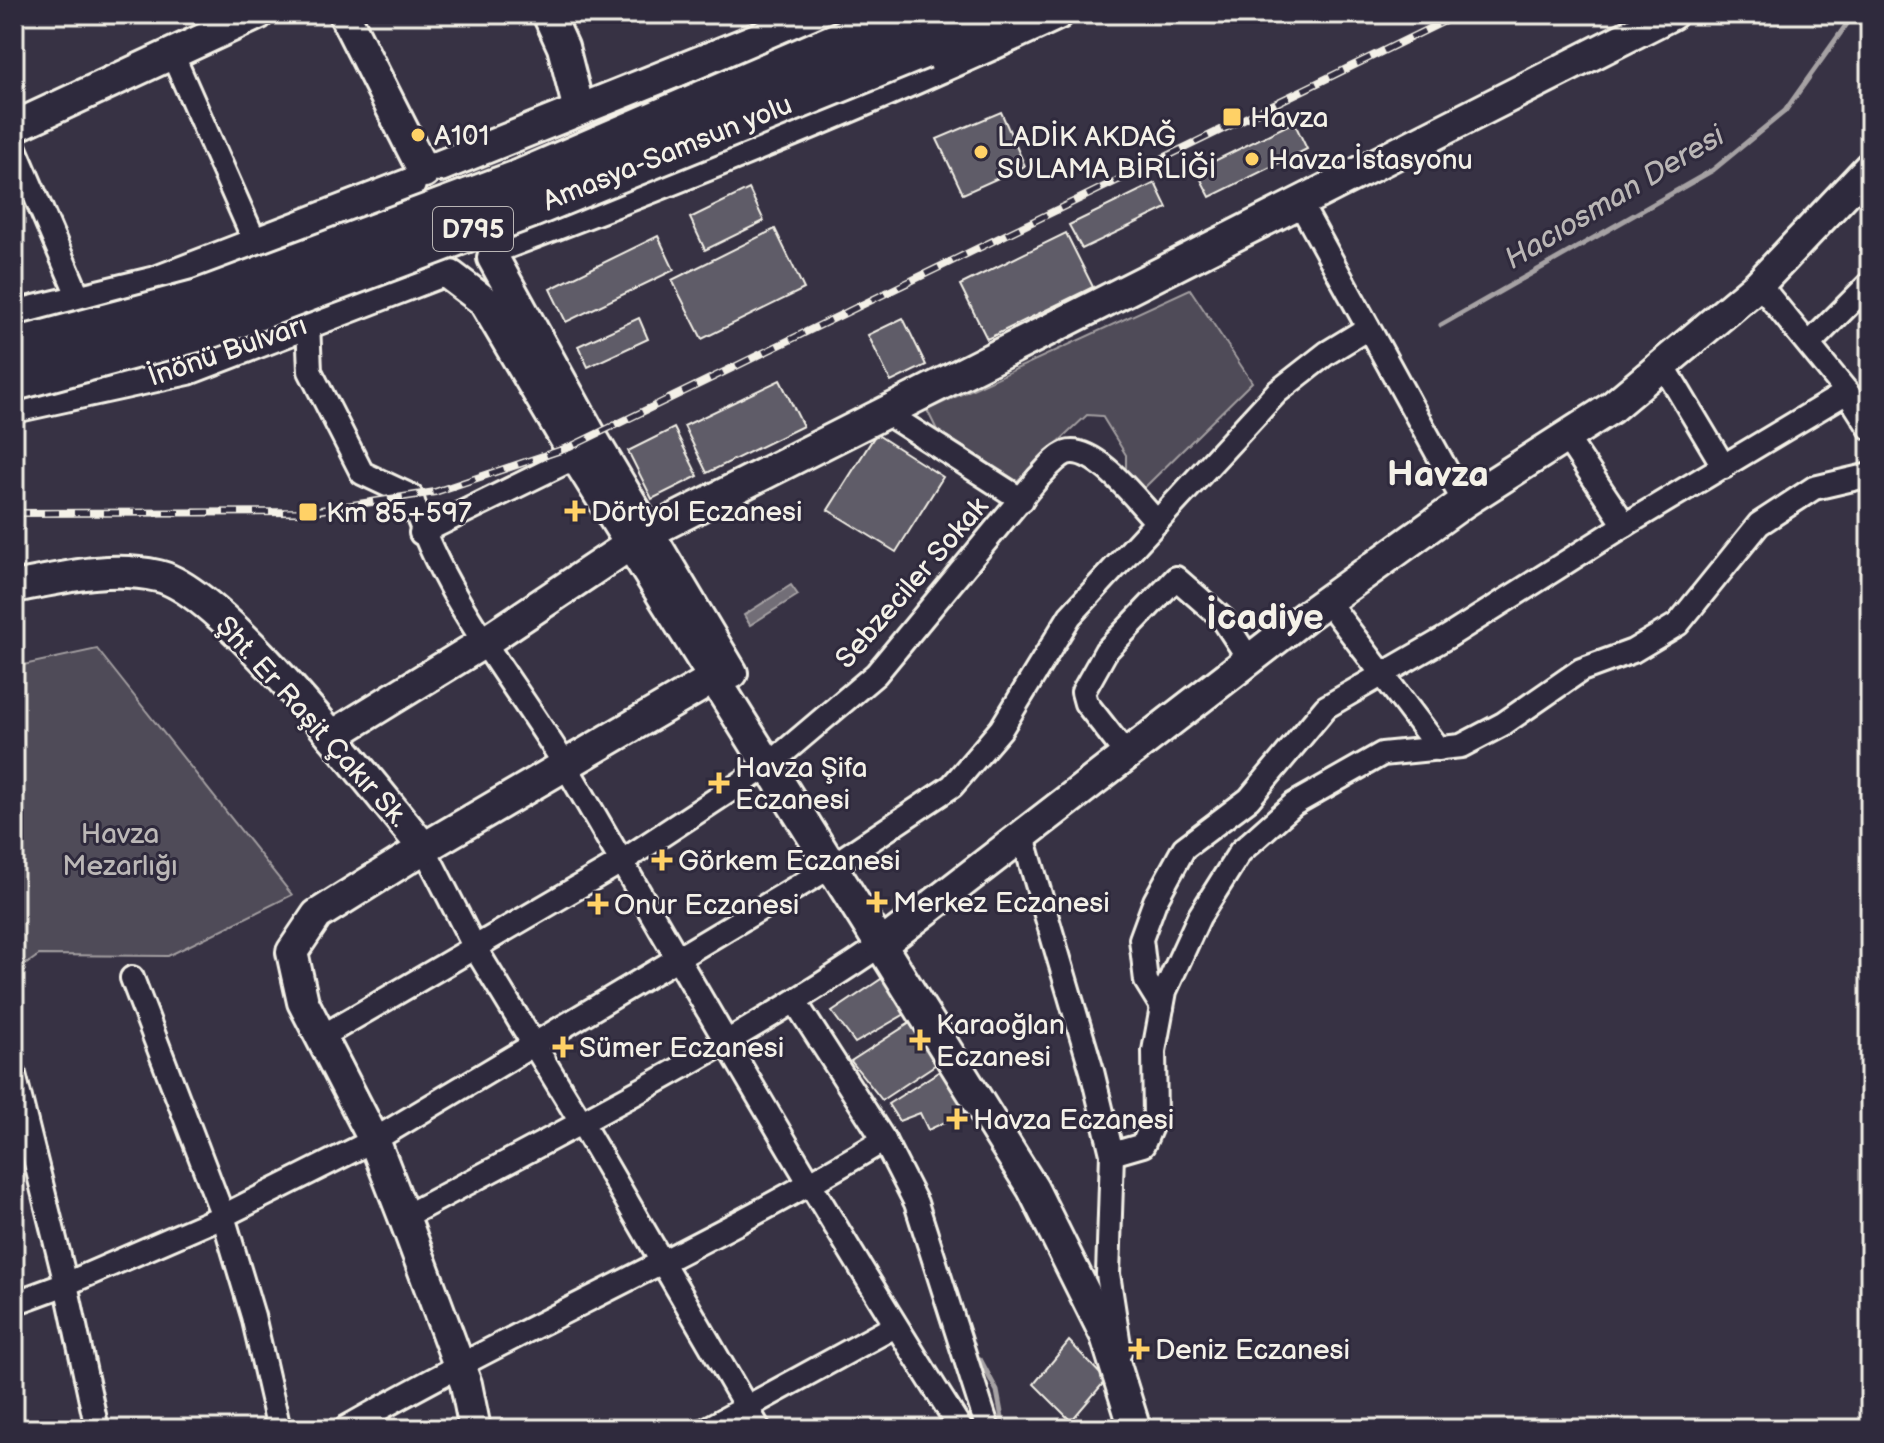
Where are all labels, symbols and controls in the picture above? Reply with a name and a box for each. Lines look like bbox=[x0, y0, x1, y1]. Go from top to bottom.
street label: Amasya-Samsun yolu bbox=[538, 88, 797, 218]
place label: Havza bbox=[1250, 102, 1329, 135]
marker: Havza bbox=[1221, 106, 1243, 128]
water label: Hacıosman Deresi bbox=[1498, 117, 1732, 278]
place label: LADİK AKDAĞ SULAMA BİRLİĞİ bbox=[997, 119, 1217, 186]
place label: A101 bbox=[434, 120, 489, 153]
marker: A101 bbox=[409, 126, 427, 144]
marker: LADİK AKDAĞ SULAMA BİRLİĞİ bbox=[972, 143, 990, 161]
place label: Havza İstasyonu bbox=[1268, 143, 1473, 177]
marker: Havza İstasyonu bbox=[1243, 150, 1261, 168]
road number: D795 bbox=[433, 207, 513, 251]
street label: İnönü Bulvarı bbox=[144, 308, 311, 394]
district label: Havza bbox=[1387, 454, 1489, 497]
street label: Sebzeciler Sokak bbox=[829, 491, 995, 675]
place label: Dörtyol Eczanesi bbox=[591, 496, 802, 529]
place label: Km 85+597 bbox=[326, 497, 472, 530]
marker: Km 85+597 bbox=[297, 501, 319, 523]
marker: Dörtyol Eczanesi bbox=[566, 502, 584, 520]
district label: İcadiye bbox=[1206, 594, 1324, 640]
street label: Şht. Er Raşit Çakır Sk. bbox=[208, 610, 415, 834]
place label: Havza Şifa Eczanesi bbox=[735, 752, 868, 817]
marker: Havza Şifa Eczanesi bbox=[710, 774, 728, 792]
park label: Havza Mezarlığı bbox=[62, 818, 178, 883]
place label: Görkem Eczanesi bbox=[678, 845, 901, 878]
marker: Görkem Eczanesi bbox=[653, 851, 671, 869]
place label: Merkez Eczanesi bbox=[893, 887, 1110, 920]
place label: Onur Eczanesi bbox=[614, 889, 799, 922]
marker: Merkez Eczanesi bbox=[868, 893, 886, 911]
marker: Onur Eczanesi bbox=[589, 895, 607, 913]
place label: Karaoğlan Eczanesi bbox=[936, 1009, 1065, 1074]
marker: Karaoğlan Eczanesi bbox=[911, 1031, 929, 1049]
place label: Sümer Eczanesi bbox=[579, 1032, 784, 1065]
marker: Sümer Eczanesi bbox=[554, 1038, 572, 1056]
place label: Havza Eczanesi bbox=[973, 1104, 1174, 1137]
marker: Havza Eczanesi bbox=[948, 1110, 966, 1128]
place label: Deniz Eczanesi bbox=[1155, 1334, 1350, 1367]
marker: Deniz Eczanesi bbox=[1130, 1340, 1148, 1358]

